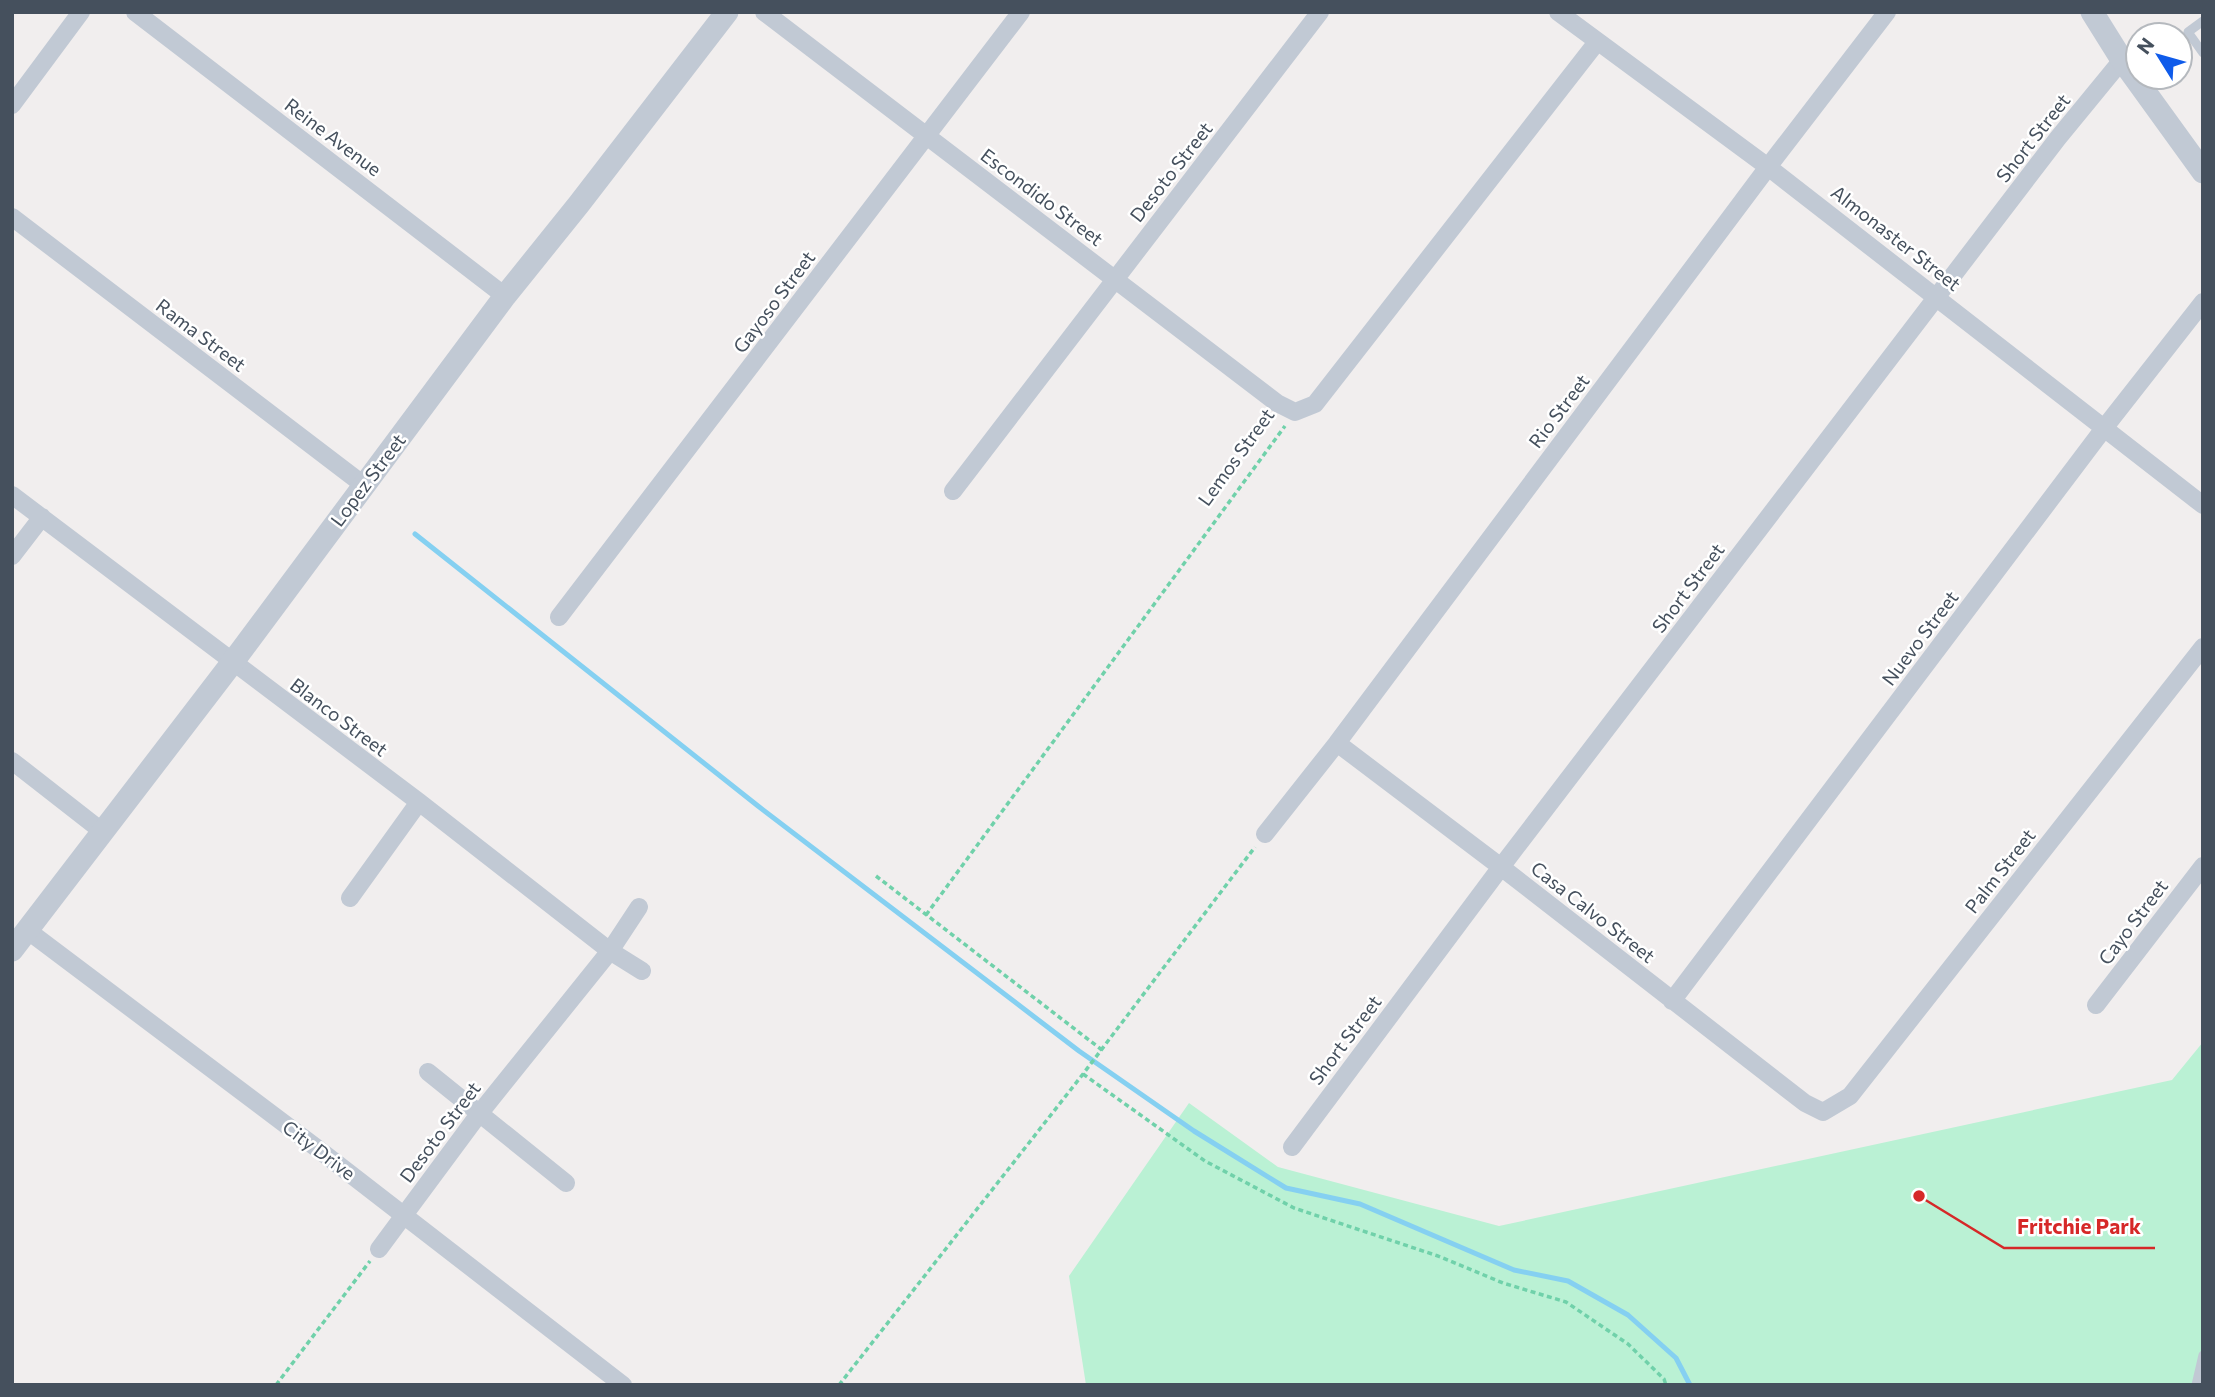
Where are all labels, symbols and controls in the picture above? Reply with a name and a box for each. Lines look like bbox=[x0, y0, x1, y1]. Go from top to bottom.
north arrow bbox=[2124, 21, 2194, 91]
text: N bbox=[2132, 33, 2159, 58]
street label: Short Street bbox=[1991, 89, 2074, 187]
street label: Reine Avenue bbox=[280, 93, 386, 180]
street label: Desoto Street bbox=[1125, 117, 1217, 226]
street label: Escondido Street bbox=[977, 143, 1108, 250]
street label: Almonaster Street bbox=[1827, 180, 1966, 295]
street label: Gayoso Street bbox=[728, 246, 820, 357]
street label: Rama Street bbox=[152, 293, 251, 376]
street label: Rio Street bbox=[1523, 369, 1594, 452]
street label: Lemos Street bbox=[1193, 403, 1279, 510]
street label: Lopez Street bbox=[325, 429, 410, 531]
street label: Short Street bbox=[1646, 538, 1729, 637]
street label: Nuevo Street bbox=[1876, 586, 1963, 690]
street label: Blanco Street bbox=[286, 673, 393, 761]
street label: Palm Street bbox=[1960, 824, 2040, 917]
street label: Casa Calvo Street bbox=[1527, 856, 1660, 967]
street label: Cayo Street bbox=[2093, 874, 2172, 969]
street label: Short Street bbox=[1303, 990, 1386, 1089]
street label: Desoto Street bbox=[394, 1077, 485, 1187]
street label: City Drive bbox=[278, 1115, 360, 1184]
callout: Fritchie Park bbox=[2004, 1206, 2155, 1248]
text: Fritchie Park bbox=[2017, 1213, 2141, 1238]

